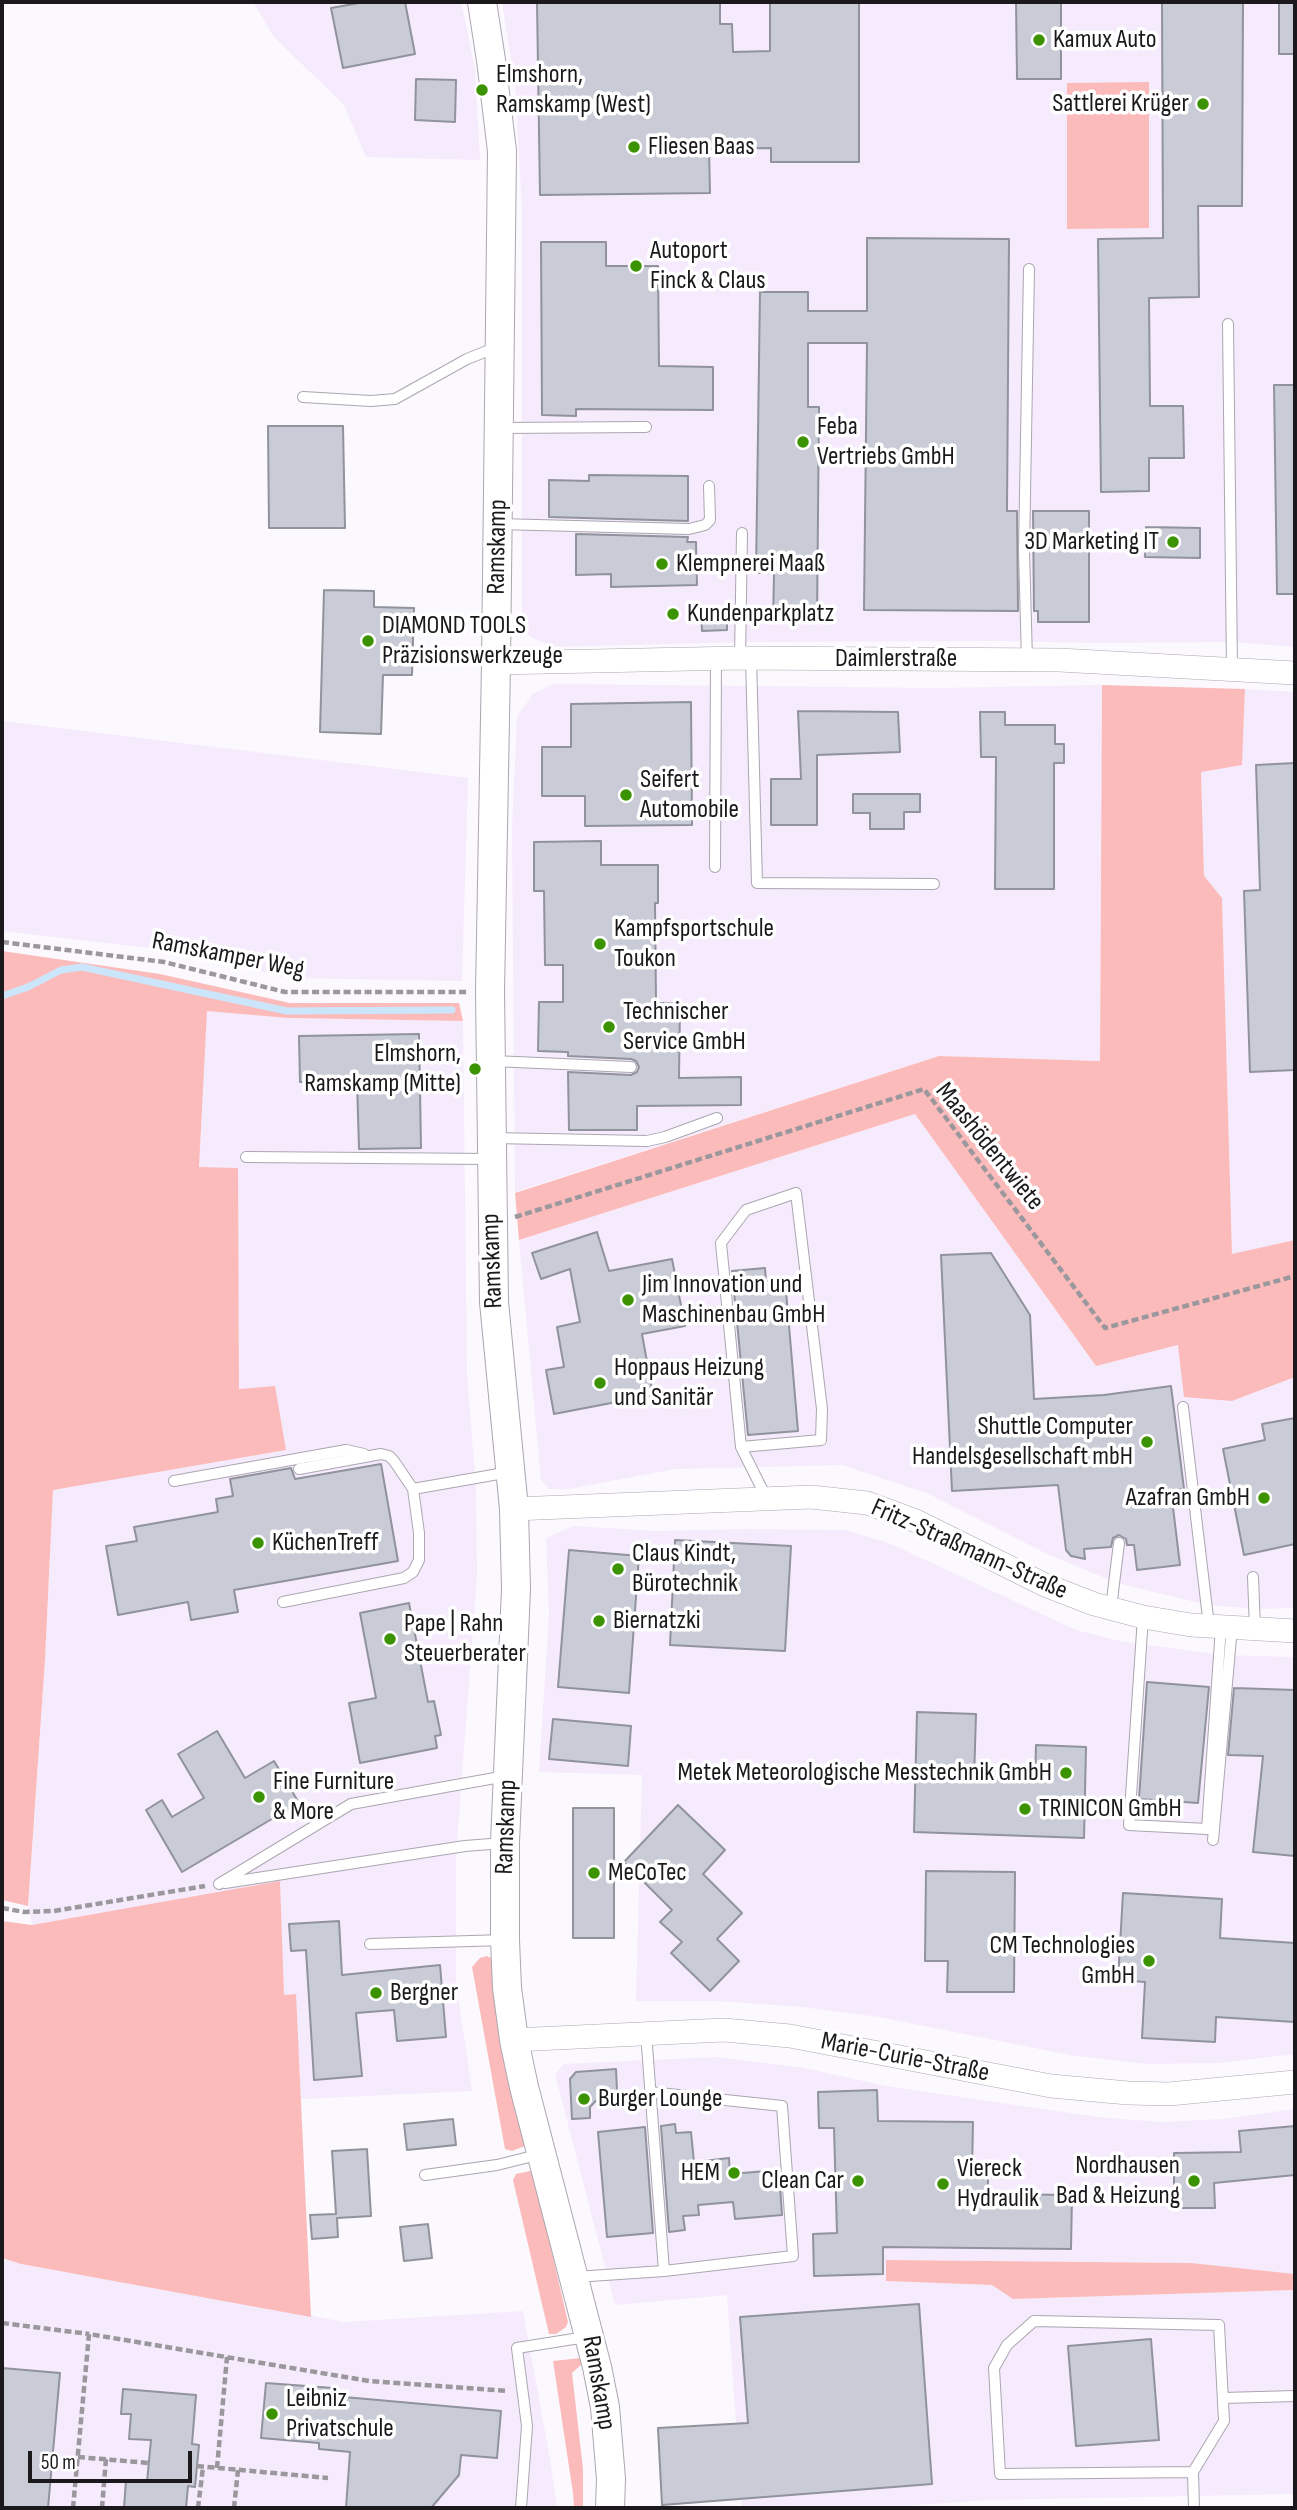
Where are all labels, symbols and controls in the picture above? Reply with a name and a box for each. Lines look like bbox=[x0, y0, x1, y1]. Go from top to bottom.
place label: Kamux Auto bbox=[1053, 24, 1157, 56]
marker: Kamux Auto bbox=[1031, 32, 1047, 48]
place label: Elmshorn, Ramskamp (West) bbox=[496, 59, 651, 120]
marker: Elmshorn, Ramskamp (West) bbox=[474, 82, 490, 98]
place label: Sattlerei Krüger bbox=[1052, 88, 1189, 120]
marker: Sattlerei Krüger bbox=[1195, 96, 1211, 112]
place label: Fliesen Baas bbox=[648, 131, 755, 163]
marker: Fliesen Baas bbox=[626, 139, 642, 155]
place label: Autoport Finck & Claus bbox=[650, 235, 766, 296]
marker: Autoport Finck & Claus bbox=[628, 258, 644, 274]
place label: Feba Vertriebs GmbH bbox=[817, 411, 955, 472]
marker: Feba Vertriebs GmbH bbox=[795, 434, 811, 450]
street label: Ramskamp bbox=[482, 499, 514, 595]
place label: 3D Marketing IT bbox=[1024, 526, 1159, 558]
marker: 3D Marketing IT bbox=[1165, 534, 1181, 550]
place label: Klempnerei Maaß bbox=[676, 548, 825, 580]
marker: Klempnerei Maaß bbox=[654, 556, 670, 572]
place label: Kundenparkplatz bbox=[687, 598, 834, 630]
marker: Kundenparkplatz bbox=[665, 606, 681, 622]
place label: DIAMOND TOOLS Präzisionswerkzeuge bbox=[382, 610, 563, 672]
marker: DIAMOND TOOLS Präzisionswerkzeuge bbox=[360, 633, 376, 649]
street label: Daimlerstraße bbox=[835, 643, 957, 675]
place label: Seifert Automobile bbox=[640, 764, 739, 826]
marker: Seifert Automobile bbox=[618, 787, 634, 803]
place label: Kampfsportschule Toukon bbox=[614, 913, 774, 974]
street label: Ramskamper Weg bbox=[149, 926, 307, 986]
marker: Kampfsportschule Toukon bbox=[592, 936, 608, 952]
place label: Technischer Service GmbH bbox=[623, 996, 746, 1058]
marker: Technischer Service GmbH bbox=[601, 1019, 617, 1035]
place label: Elmshorn, Ramskamp (Mitte) bbox=[304, 1038, 461, 1100]
marker: Elmshorn, Ramskamp (Mitte) bbox=[467, 1061, 483, 1077]
street label: Maashödentwiete bbox=[928, 1077, 1050, 1217]
street label: Ramskamp bbox=[476, 1213, 510, 1309]
place label: Jim Innovation und Maschinenbau GmbH bbox=[642, 1269, 825, 1330]
marker: Jim Innovation und Maschinenbau GmbH bbox=[620, 1292, 636, 1308]
place label: Hoppaus Heizung und Sanitär bbox=[614, 1352, 764, 1414]
marker: Hoppaus Heizung und Sanitär bbox=[592, 1375, 608, 1391]
place label: Shuttle Computer Handelsgesellschaft mbH bbox=[912, 1411, 1133, 1472]
marker: Shuttle Computer Handelsgesellschaft mbH bbox=[1139, 1434, 1155, 1450]
place label: Azafran GmbH bbox=[1126, 1482, 1250, 1514]
marker: Azafran GmbH bbox=[1256, 1490, 1272, 1506]
street label: Fritz-Straßmann-Straße bbox=[866, 1493, 1072, 1607]
place label: KüchenTreff bbox=[272, 1527, 378, 1559]
marker: KüchenTreff bbox=[250, 1535, 266, 1551]
place label: Claus Kindt, Bürotechnik bbox=[632, 1538, 738, 1600]
marker: Claus Kindt, Bürotechnik bbox=[610, 1561, 626, 1577]
place label: Biernatzki bbox=[613, 1605, 701, 1637]
place label: Pape | Rahn Steuerberater bbox=[404, 1608, 526, 1670]
marker: Biernatzki bbox=[591, 1613, 607, 1629]
marker: Pape | Rahn Steuerberater bbox=[382, 1631, 398, 1647]
place label: Metek Meteorologische Messtechnik GmbH bbox=[677, 1757, 1052, 1789]
marker: Metek Meteorologische Messtechnik GmbH bbox=[1058, 1765, 1074, 1781]
place label: Fine Furniture & More bbox=[273, 1766, 394, 1828]
street label: Ramskamp bbox=[490, 1779, 524, 1875]
marker: Fine Furniture & More bbox=[251, 1789, 267, 1805]
place label: TRINICON GmbH bbox=[1039, 1793, 1182, 1825]
marker: TRINICON GmbH bbox=[1017, 1801, 1033, 1817]
place label: MeCoTec bbox=[608, 1857, 687, 1889]
marker: MeCoTec bbox=[586, 1865, 602, 1881]
place label: CM Technologies GmbH bbox=[990, 1930, 1135, 1992]
marker: CM Technologies GmbH bbox=[1141, 1953, 1157, 1969]
place label: Bergner bbox=[390, 1977, 458, 2009]
marker: Bergner bbox=[368, 1985, 384, 2001]
street label: Marie-Curie-Straße bbox=[818, 2026, 992, 2090]
place label: Burger Lounge bbox=[598, 2083, 722, 2115]
marker: Burger Lounge bbox=[576, 2091, 592, 2107]
place label: Nordhausen Bad & Heizung bbox=[1056, 2150, 1180, 2212]
place label: Viereck Hydraulik bbox=[957, 2153, 1039, 2214]
place label: HEM bbox=[681, 2157, 720, 2189]
marker: HEM bbox=[726, 2165, 742, 2181]
place label: Clean Car bbox=[761, 2165, 844, 2197]
marker: Clean Car bbox=[850, 2173, 866, 2189]
marker: Nordhausen Bad & Heizung bbox=[1186, 2173, 1202, 2189]
marker: Viereck Hydraulik bbox=[935, 2176, 951, 2192]
street label: Ramskamp bbox=[574, 2333, 622, 2433]
place label: Leibniz Privatschule bbox=[286, 2383, 394, 2444]
marker: Leibniz Privatschule bbox=[264, 2406, 280, 2422]
scale bar bbox=[32, 2436, 196, 2480]
text: 50 m bbox=[41, 2450, 76, 2475]

